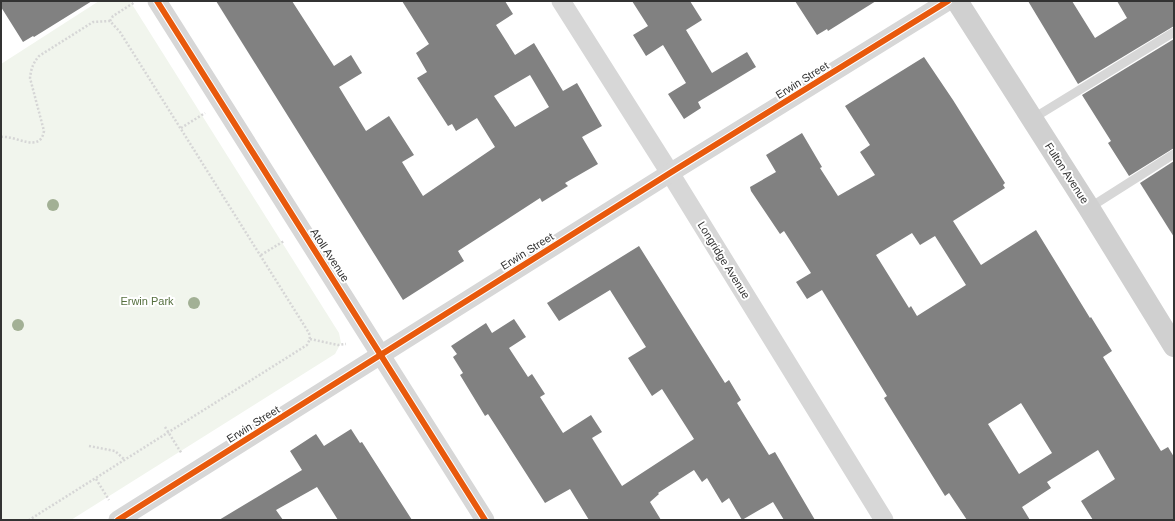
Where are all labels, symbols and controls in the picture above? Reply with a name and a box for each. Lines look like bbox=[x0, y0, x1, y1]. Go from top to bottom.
street label: Erwin Street bbox=[773, 59, 831, 101]
street label: Fulton Avenue bbox=[1043, 140, 1091, 206]
street label: Longridge Avenue bbox=[695, 219, 753, 301]
street label: Atoll Avenue bbox=[308, 226, 352, 284]
street label: Erwin Street bbox=[498, 230, 556, 272]
park label: Erwin Park bbox=[120, 295, 174, 307]
street label: Erwin Street bbox=[224, 403, 282, 445]

